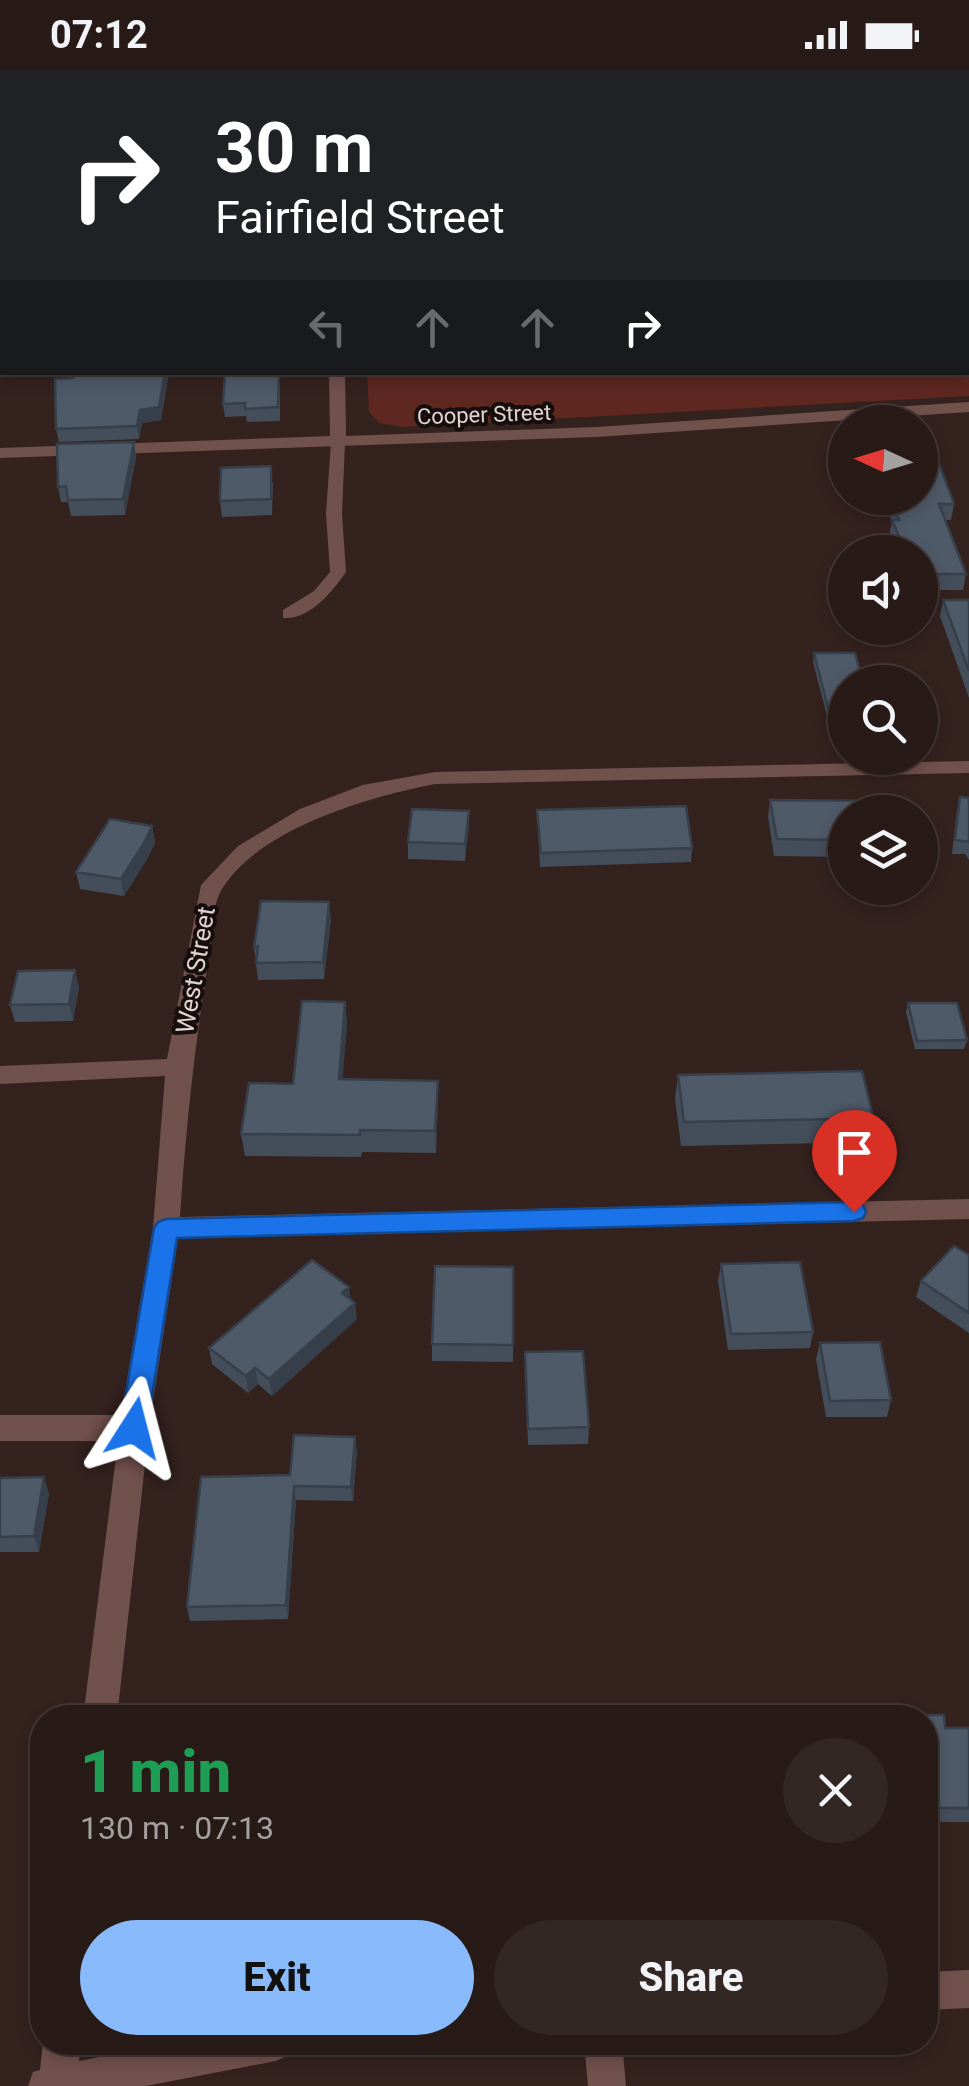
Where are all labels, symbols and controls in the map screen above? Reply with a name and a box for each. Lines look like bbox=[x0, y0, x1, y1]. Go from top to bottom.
text: 07:12 bbox=[50, 13, 148, 57]
text: 30 m bbox=[215, 107, 373, 189]
icon: right bbox=[50, 110, 180, 240]
text: Fairfield Street bbox=[215, 191, 505, 244]
icon: left bbox=[300, 300, 355, 355]
icon: ahead bbox=[405, 300, 460, 355]
icon: ahead bbox=[510, 300, 565, 355]
icon: right bbox=[615, 300, 670, 355]
street label: Cooper Street bbox=[416, 400, 552, 429]
north arrow bbox=[828, 405, 938, 515]
map controls bbox=[828, 405, 938, 905]
button: sound bbox=[828, 535, 938, 645]
button: search bbox=[828, 665, 938, 775]
button: layers bbox=[828, 795, 938, 905]
street label: West Street bbox=[170, 904, 221, 1036]
pin bbox=[812, 1110, 897, 1213]
icon: arrive bbox=[827, 1125, 882, 1180]
position arrow bbox=[82, 1376, 186, 1480]
text: 1 min bbox=[80, 1736, 231, 1807]
button: close bbox=[783, 1738, 888, 1843]
text: 130 m · 07:13 bbox=[80, 1809, 274, 1847]
button: Exit bbox=[80, 1920, 474, 2035]
button: Share bbox=[494, 1920, 888, 2035]

